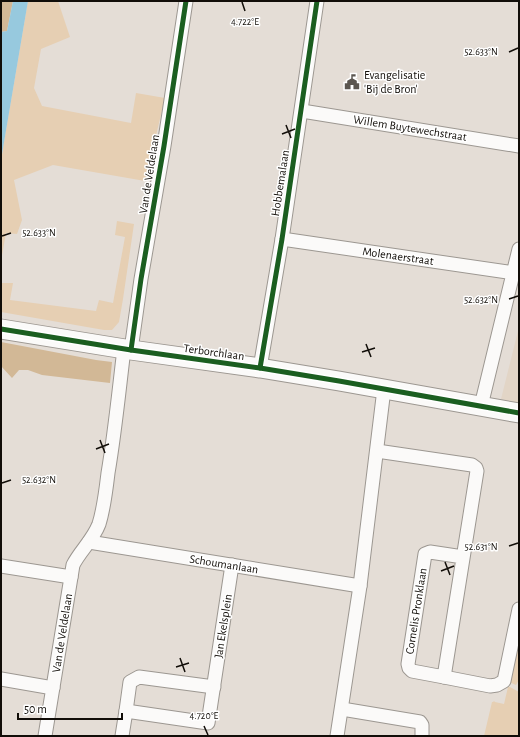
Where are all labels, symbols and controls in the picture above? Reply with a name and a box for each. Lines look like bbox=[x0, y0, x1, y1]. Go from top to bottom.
text: 4.722°E bbox=[231, 17, 259, 27]
text: 52.633°N bbox=[464, 47, 498, 57]
place label: Evangelisatie 'Bij de Bron' bbox=[364, 69, 425, 96]
public building icon: Evangelisatie 'Bij de Bron' bbox=[343, 73, 361, 91]
street label: Willem Buytewechstraat bbox=[352, 113, 468, 144]
street label: Van de Veldelaan bbox=[137, 134, 161, 214]
street label: Hobbemalaan bbox=[269, 149, 291, 217]
text: 52.633°N bbox=[22, 228, 56, 238]
street label: Molenaerstraat bbox=[362, 245, 434, 267]
text: 52.632°N bbox=[464, 295, 498, 305]
street label: Terborchlaan bbox=[183, 342, 245, 362]
text: 52.632°N bbox=[22, 475, 56, 485]
text: 52.631°N bbox=[464, 542, 498, 552]
street label: Schoumanlaan bbox=[189, 553, 259, 575]
street label: Cornelis Pronklaan bbox=[403, 567, 429, 655]
street label: Van de Veldelaan bbox=[50, 593, 74, 673]
street label: Jan Ekelsplein bbox=[212, 593, 234, 659]
scale bar bbox=[18, 695, 122, 721]
text: 50 m bbox=[24, 703, 47, 715]
text: 4.720°E bbox=[190, 711, 219, 721]

